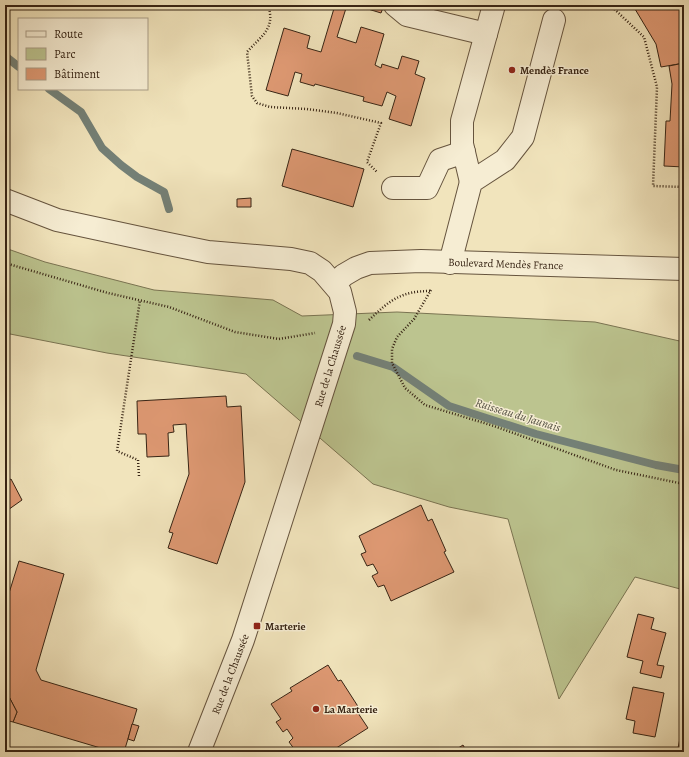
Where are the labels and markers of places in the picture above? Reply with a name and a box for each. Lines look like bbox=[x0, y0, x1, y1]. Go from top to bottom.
place label: Mendès France bbox=[520, 63, 589, 78]
marker: Mendès France bbox=[507, 65, 517, 75]
place label: Marterie bbox=[265, 619, 306, 634]
marker: Marterie bbox=[252, 621, 262, 631]
place label: La Marterie bbox=[324, 702, 378, 717]
marker: La Marterie bbox=[311, 704, 321, 714]

